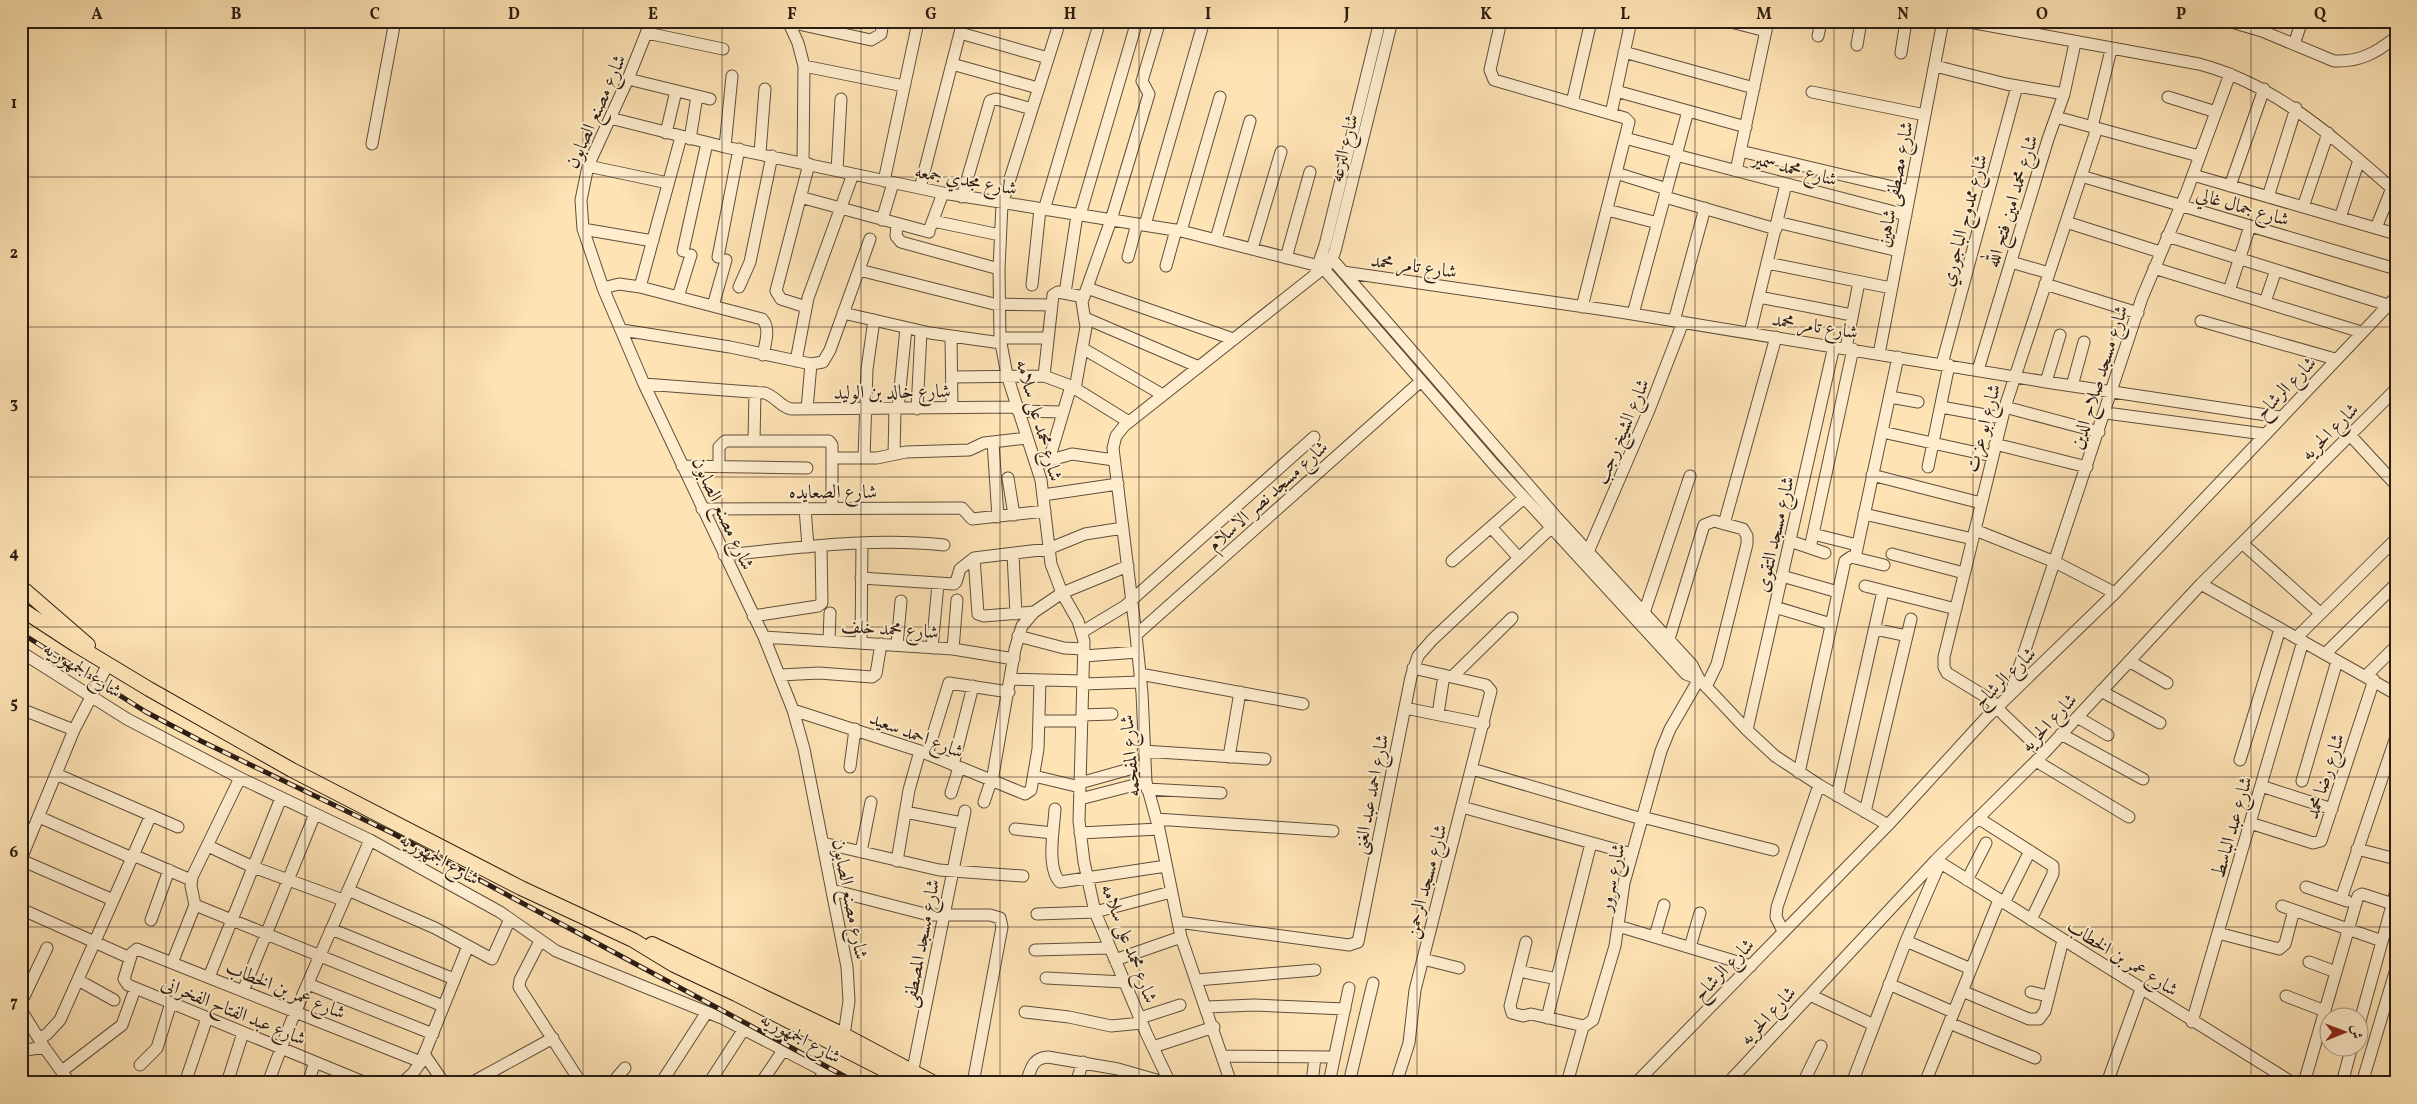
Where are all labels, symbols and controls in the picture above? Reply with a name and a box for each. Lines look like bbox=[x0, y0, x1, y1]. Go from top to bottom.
text: A bbox=[91, 4, 103, 26]
text: B bbox=[231, 4, 242, 26]
text: C bbox=[370, 4, 380, 26]
text: D bbox=[508, 4, 520, 26]
text: E bbox=[648, 4, 658, 26]
text: F bbox=[787, 4, 797, 26]
text: G bbox=[925, 4, 937, 26]
text: H bbox=[1064, 4, 1076, 26]
text: I bbox=[1205, 4, 1211, 26]
text: J bbox=[1343, 4, 1350, 26]
text: K bbox=[1480, 4, 1492, 26]
text: L bbox=[1620, 4, 1630, 26]
text: M bbox=[1756, 4, 1772, 26]
text: N bbox=[1897, 4, 1909, 26]
text: O bbox=[2036, 4, 2048, 26]
text: P bbox=[2176, 4, 2186, 26]
text: Q bbox=[2314, 4, 2327, 26]
street label: شارع مصنع الصابون bbox=[560, 51, 636, 174]
text: 1 bbox=[11, 93, 17, 115]
street label: شارع الترعه bbox=[1324, 112, 1367, 185]
street label: شارع مصطفى شاهين bbox=[1871, 119, 1922, 250]
street label: شارع محمد امين فتح الله bbox=[1978, 131, 2048, 272]
street label: شارع محمد سمير bbox=[1747, 146, 1840, 195]
street label: شارع ممدوح الباجوري bbox=[1935, 152, 1998, 290]
street label: شارع مجدي جمعه bbox=[912, 159, 1019, 204]
street label: شارع جمال غالي bbox=[2193, 182, 2292, 235]
text: 2 bbox=[10, 243, 18, 265]
street label: شارع تامر محمد bbox=[1369, 248, 1459, 287]
street label: شارع مسجد صلاح الدين bbox=[2064, 302, 2138, 454]
street label: شارع تامر محمد bbox=[1770, 307, 1860, 348]
street label: شارع الرشاح bbox=[2250, 351, 2325, 428]
street label: شارع محمد على سلامه bbox=[1007, 357, 1068, 485]
street label: شارع الشيخ رجب bbox=[1589, 375, 1660, 490]
street label: شارع خالد بن الوليد bbox=[833, 379, 951, 408]
street label: شارع ابو عزت bbox=[1960, 381, 2009, 476]
text: 3 bbox=[10, 393, 18, 415]
street label: شارع الحريه bbox=[2296, 398, 2366, 468]
street label: شارع مسجد نصر الاسلام bbox=[1202, 435, 1336, 559]
street label: شارع مصنع الصابون bbox=[682, 453, 760, 576]
street label: شارع مسجد التقوى bbox=[1750, 474, 1803, 595]
street label: شارع الصعايده bbox=[789, 480, 877, 507]
text: 4 bbox=[9, 543, 19, 565]
street label: شارع محمد خلف bbox=[840, 614, 940, 647]
street label: شارع الجمهوريه bbox=[37, 636, 126, 706]
street label: شارع الرشاح bbox=[1968, 642, 2045, 717]
street label: شارع الحريه bbox=[2015, 688, 2084, 759]
text: 5 bbox=[10, 693, 18, 715]
street label: شارع احمد سعيد bbox=[865, 706, 967, 767]
street label: شارع المفحمه bbox=[1114, 714, 1149, 798]
street label: شارع رضا محمد bbox=[2300, 730, 2353, 823]
street label: شارع احمد عبد الغنى bbox=[1348, 732, 1397, 857]
street label: شارع عبد الباسط bbox=[2206, 774, 2261, 882]
street label: شارع مسجد الرحمن bbox=[1399, 822, 1456, 942]
street label: شارع الجمهوريه bbox=[394, 827, 484, 893]
street label: شارع مصنع الصابون bbox=[822, 837, 873, 962]
street label: شارع سرور bbox=[1593, 841, 1634, 916]
text: 6 bbox=[10, 842, 19, 864]
street label: شارع مسجد المصطفى bbox=[897, 877, 948, 1010]
street label: شارع محمد على سلامه bbox=[1093, 880, 1163, 1007]
street label: شارع عمر بن الخطاب bbox=[2061, 914, 2183, 1004]
street label: شارع الرشاح bbox=[1688, 933, 1763, 1010]
street label: شارع عمر بن الخطاب bbox=[221, 955, 349, 1028]
street label: شارع عبد الفتاح الفخرانى bbox=[156, 971, 310, 1056]
street label: شارع الحريه bbox=[1734, 981, 1803, 1052]
text: 7 bbox=[10, 992, 18, 1014]
north arrow bbox=[2320, 1006, 2370, 1056]
street label: شارع الجمهوريه bbox=[755, 1007, 845, 1072]
text: ش bbox=[2346, 1025, 2365, 1039]

